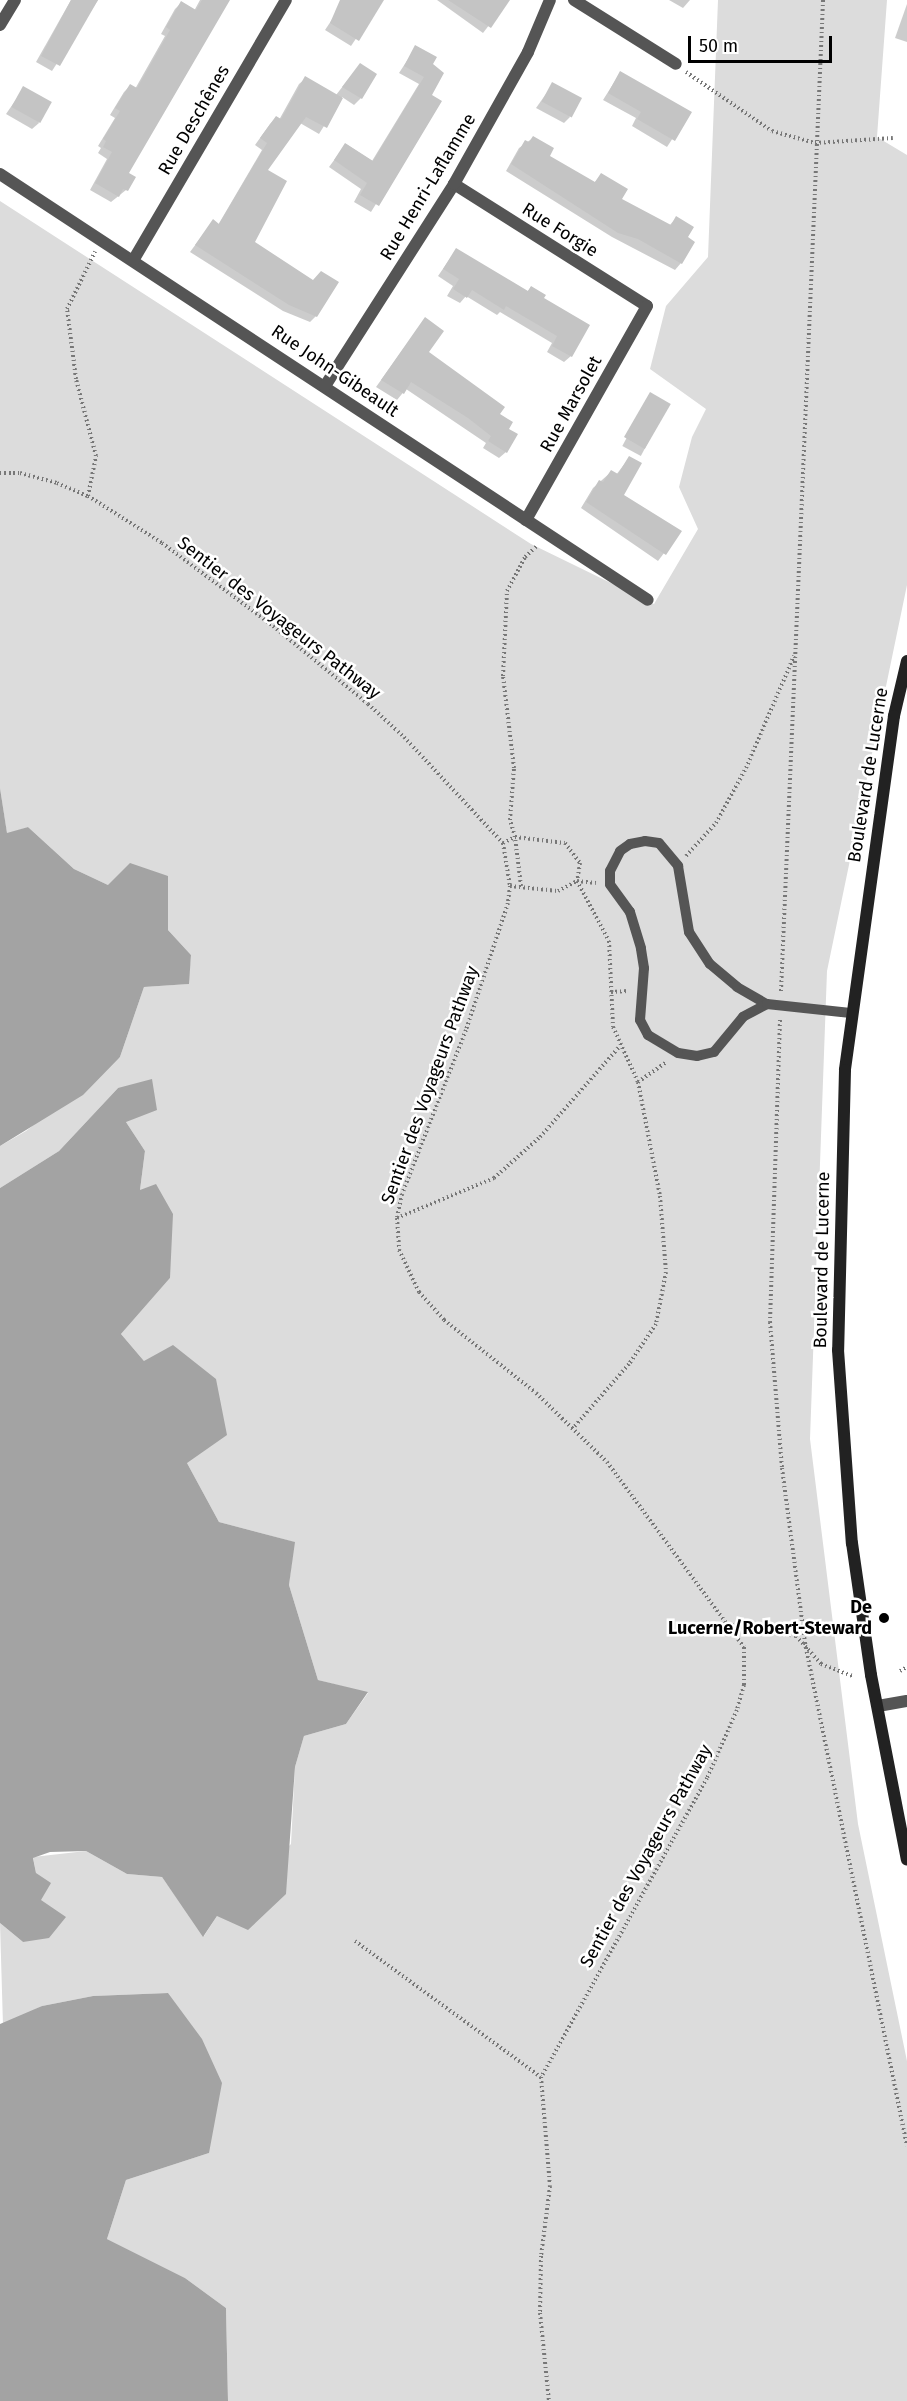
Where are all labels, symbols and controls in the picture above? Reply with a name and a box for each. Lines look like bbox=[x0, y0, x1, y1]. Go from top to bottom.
scale bar bbox=[691, 24, 835, 62]
text: 50 m bbox=[699, 35, 738, 57]
street label: Rue Deschênes bbox=[154, 61, 234, 179]
street label: Rue Henri-Laflamme bbox=[376, 110, 480, 264]
street label: Rue Forgie bbox=[518, 198, 602, 262]
street label: Rue John-Gibeault bbox=[267, 320, 403, 422]
street label: Rue Marsolet bbox=[536, 352, 606, 456]
street label: Sentier des Voyageurs Pathway bbox=[173, 532, 385, 704]
street label: Boulevard de Lucerne bbox=[843, 686, 893, 864]
street label: Sentier des Voyageurs Pathway bbox=[377, 963, 483, 1207]
street label: Boulevard de Lucerne bbox=[810, 1171, 834, 1349]
place label: De Lucerne/Robert-Steward bbox=[668, 1597, 872, 1640]
marker: De Lucerne/Robert-Steward bbox=[877, 1611, 891, 1625]
street label: Sentier des Voyageurs Pathway bbox=[576, 1741, 716, 1971]

